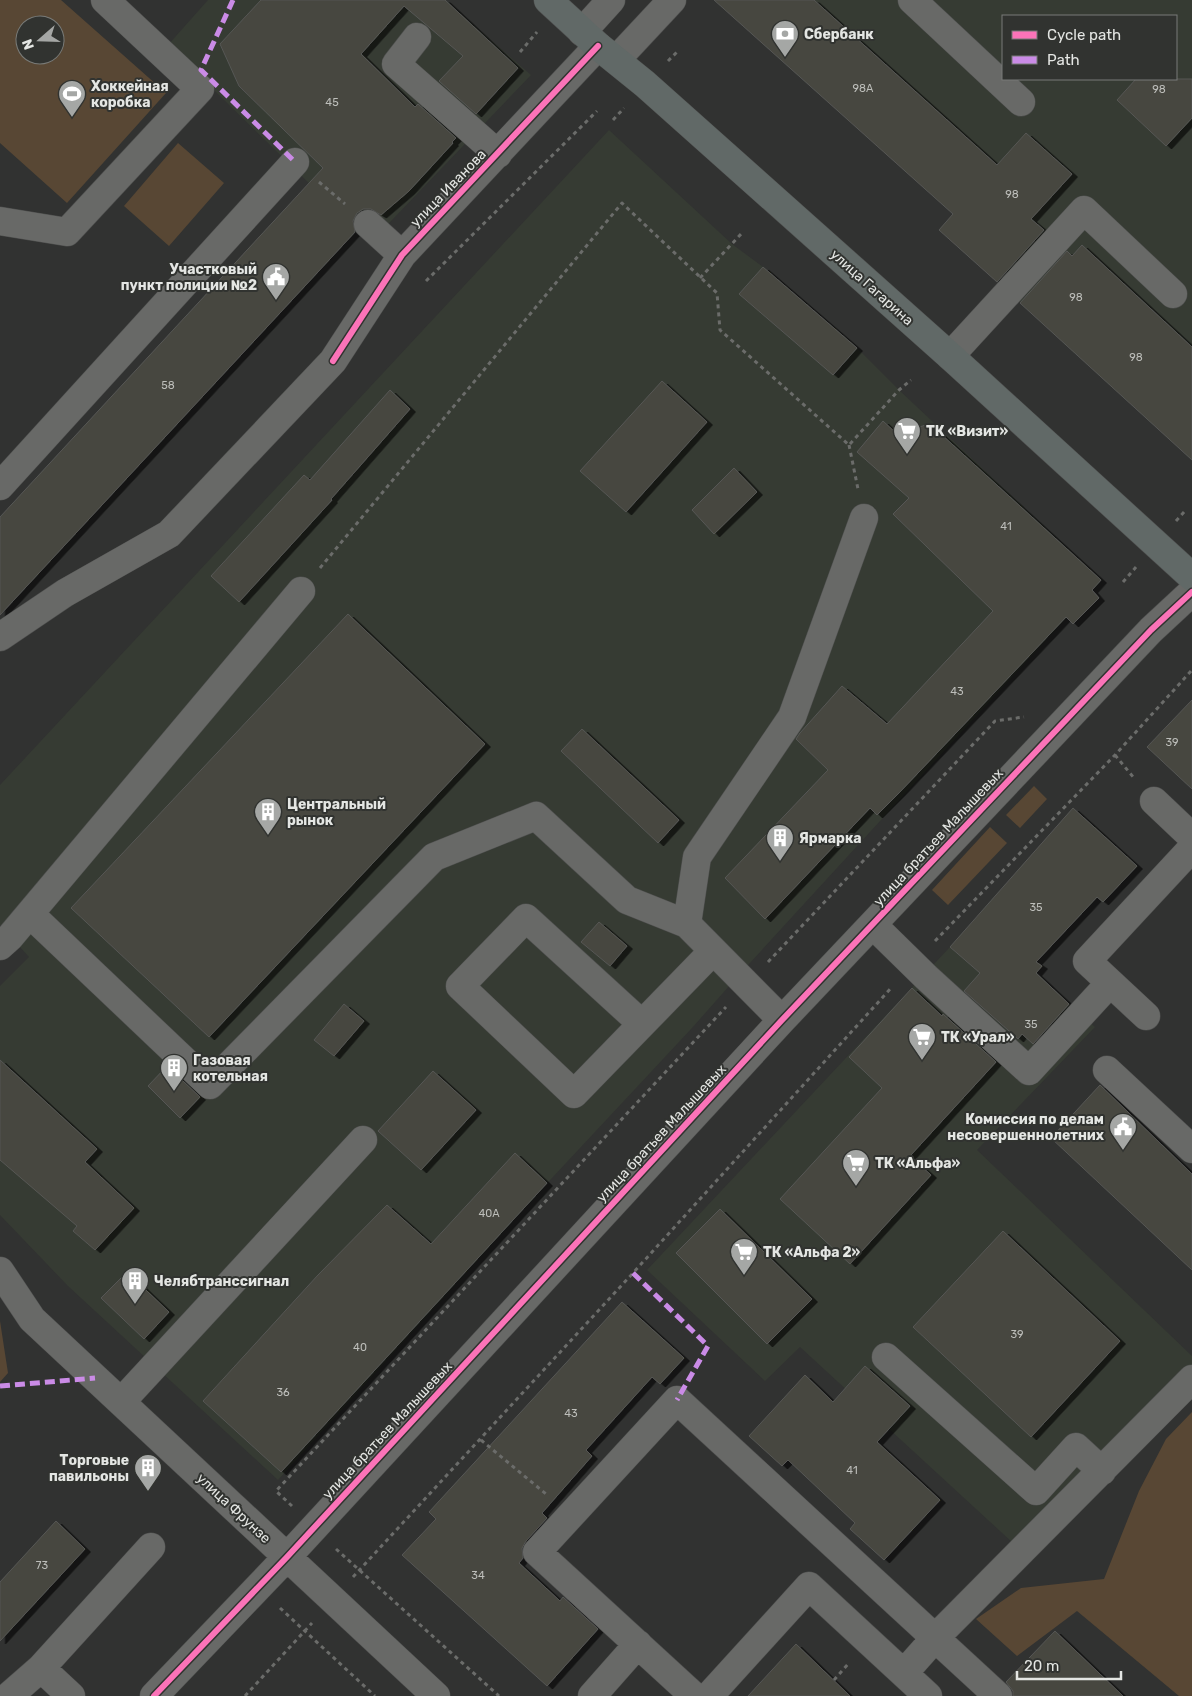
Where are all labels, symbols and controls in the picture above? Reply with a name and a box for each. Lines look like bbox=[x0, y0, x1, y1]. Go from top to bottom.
north arrow bbox=[15, 15, 65, 65]
legend bbox=[1002, 15, 1177, 80]
bank icon: Сбербанк bbox=[770, 19, 800, 58]
place label: Сбербанк bbox=[804, 26, 874, 43]
text: Cycle path bbox=[1047, 26, 1121, 44]
text: N bbox=[19, 37, 38, 52]
text: Path bbox=[1047, 51, 1080, 69]
place label: Хоккейная коробка bbox=[91, 78, 169, 111]
sports icon: Хоккейная коробка bbox=[57, 79, 87, 118]
house number: 98А bbox=[853, 82, 874, 95]
house number: 98 bbox=[1152, 83, 1166, 96]
house number: 45 bbox=[325, 96, 339, 109]
street label: улица Иванова bbox=[407, 146, 490, 231]
house number: 98 bbox=[1005, 188, 1019, 201]
street label: улица Гагарина bbox=[827, 246, 917, 329]
place label: Участковый пункт полиции №2 bbox=[121, 261, 257, 294]
public building icon: Участковый пункт полиции №2 bbox=[261, 262, 291, 301]
house number: 98 bbox=[1069, 291, 1083, 304]
house number: 98 bbox=[1129, 351, 1143, 364]
house number: 58 bbox=[161, 379, 175, 392]
supermarket icon: ТК «Визит» bbox=[892, 416, 922, 455]
place label: ТК «Визит» bbox=[926, 423, 1009, 440]
house number: 41 bbox=[1000, 520, 1012, 533]
house number: 43 bbox=[950, 685, 964, 698]
house number: 39 bbox=[1165, 736, 1179, 749]
street label: улица братьев Малышевых bbox=[870, 765, 1007, 910]
place label: Центральный рынок bbox=[287, 796, 386, 829]
building icon: Центральный рынок bbox=[253, 797, 283, 836]
building icon: Ярмарка bbox=[765, 823, 795, 862]
place label: Ярмарка bbox=[799, 830, 862, 847]
house number: 35 bbox=[1029, 901, 1043, 914]
house number: 35 bbox=[1024, 1018, 1038, 1031]
supermarket icon: ТК «Урал» bbox=[907, 1022, 937, 1061]
place label: ТК «Урал» bbox=[941, 1029, 1015, 1046]
place label: Газовая котельная bbox=[193, 1052, 268, 1085]
building icon: Газовая котельная bbox=[159, 1053, 189, 1092]
street label: улица братьев Малышевых bbox=[593, 1061, 730, 1206]
place label: Комиссия по делам несовершеннолетних bbox=[947, 1111, 1105, 1144]
public building icon: Комиссия по делам несовершеннолетних bbox=[1108, 1112, 1138, 1151]
supermarket icon: ТК «Альфа» bbox=[841, 1148, 871, 1187]
place label: ТК «Альфа» bbox=[875, 1155, 960, 1172]
house number: 40А bbox=[478, 1207, 500, 1220]
supermarket icon: ТК «Альфа 2» bbox=[729, 1237, 759, 1276]
place label: ТК «Альфа 2» bbox=[763, 1244, 861, 1261]
building icon: Челябтранссигнал bbox=[120, 1266, 150, 1305]
place label: Челябтранссигнал bbox=[154, 1273, 289, 1290]
house number: 39 bbox=[1010, 1328, 1024, 1341]
house number: 40 bbox=[353, 1341, 367, 1354]
street label: улица братьев Малышевых bbox=[319, 1358, 456, 1503]
house number: 36 bbox=[276, 1386, 290, 1399]
house number: 43 bbox=[564, 1407, 578, 1420]
place label: Торговые павильоны bbox=[49, 1452, 129, 1485]
building icon: Торговые павильоны bbox=[133, 1453, 163, 1492]
house number: 41 bbox=[846, 1464, 858, 1477]
street label: улица Фрунзе bbox=[193, 1470, 274, 1547]
house number: 73 bbox=[36, 1559, 49, 1572]
house number: 34 bbox=[471, 1569, 485, 1582]
scale bar bbox=[1017, 1648, 1121, 1680]
text: 20 m bbox=[1024, 1657, 1059, 1675]

